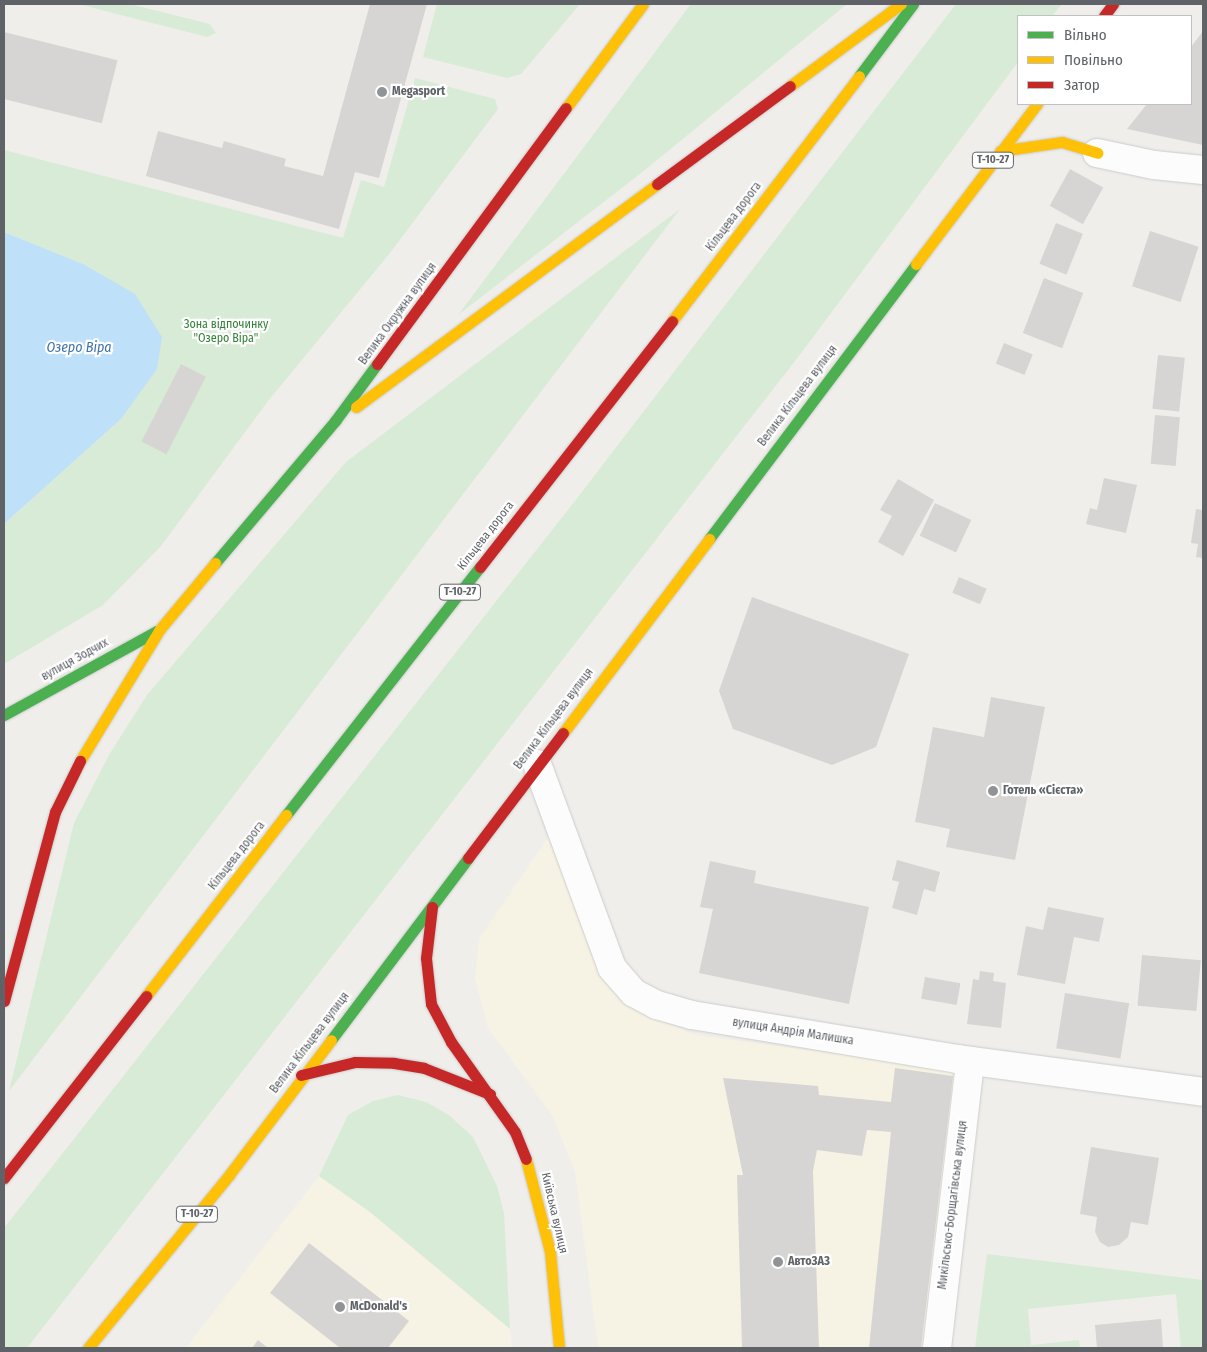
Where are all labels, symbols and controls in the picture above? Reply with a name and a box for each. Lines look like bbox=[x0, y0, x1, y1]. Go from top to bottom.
legend bbox=[1017, 15, 1192, 105]
text: Вільно bbox=[1064, 26, 1107, 44]
text: Повільно bbox=[1064, 51, 1123, 69]
text: Затор bbox=[1064, 76, 1100, 94]
place label: Megasport bbox=[392, 85, 445, 99]
marker: Megasport bbox=[376, 86, 388, 98]
road number: Т-10-27 bbox=[972, 152, 1014, 168]
street label: Кільцева дорога bbox=[703, 180, 765, 254]
street label: Велика Окружна вулиця bbox=[356, 260, 440, 368]
park label: Зона відпочинку "Озеро Віра" bbox=[184, 318, 268, 346]
water label: Озеро Віра bbox=[46, 340, 112, 356]
street label: Велика Кільцева вулиця bbox=[755, 343, 841, 449]
street label: Кільцева дорога bbox=[455, 499, 517, 573]
road number: Т-10-27 bbox=[439, 584, 481, 600]
street label: вулиця Зодчих bbox=[39, 636, 111, 684]
street label: Велика Кільцева вулиця bbox=[511, 666, 597, 772]
place label: Готель «Сієста» bbox=[1003, 784, 1083, 798]
marker: Готель «Сієста» bbox=[987, 785, 999, 797]
street label: Кільцева дорога bbox=[206, 819, 268, 893]
street label: Велика Кільцева вулиця bbox=[267, 990, 353, 1096]
street label: вулиця Андрія Малишка bbox=[731, 1015, 855, 1049]
street label: Микільсько-Борщагівська вулиця bbox=[935, 1120, 971, 1290]
street label: Київська вулиця bbox=[538, 1171, 570, 1255]
road number: Т-10-27 bbox=[176, 1206, 218, 1222]
place label: АвтоЗАЗ bbox=[788, 1255, 830, 1269]
marker: АвтоЗАЗ bbox=[772, 1256, 784, 1268]
place label: McDonald's bbox=[350, 1300, 407, 1314]
marker: McDonald's bbox=[334, 1301, 346, 1313]

